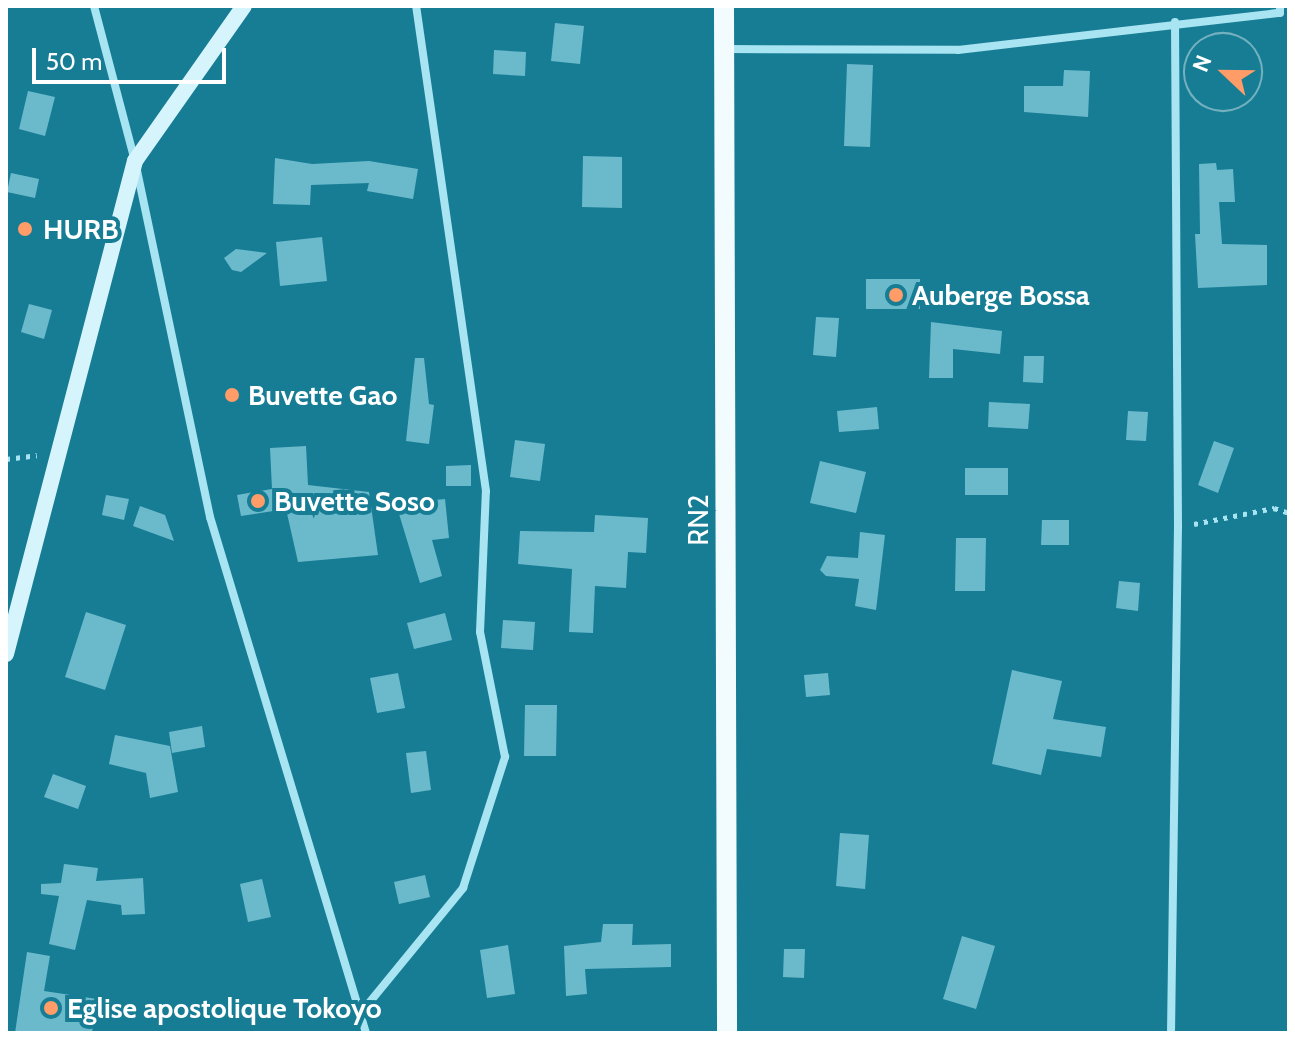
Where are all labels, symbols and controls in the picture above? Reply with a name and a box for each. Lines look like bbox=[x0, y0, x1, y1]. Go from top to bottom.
scale bar bbox=[36, 32, 230, 82]
north arrow bbox=[1183, 32, 1263, 112]
text: 50 m bbox=[46, 47, 102, 76]
text: N bbox=[1187, 51, 1218, 76]
place label: HURB bbox=[43, 212, 119, 246]
marker: HURB bbox=[14, 218, 36, 240]
place label: Auberge Bossa bbox=[912, 278, 1090, 312]
marker: Auberge Bossa bbox=[887, 286, 905, 304]
place label: Buvette Gao bbox=[248, 378, 397, 412]
marker: Buvette Gao bbox=[223, 386, 241, 404]
place label: Buvette Soso bbox=[274, 484, 435, 518]
marker: Buvette Soso bbox=[249, 492, 267, 510]
street label: RN2 bbox=[681, 494, 715, 546]
place label: Eglise apostolique Tokoyo bbox=[67, 991, 382, 1025]
marker: Eglise apostolique Tokoyo bbox=[42, 999, 60, 1017]

